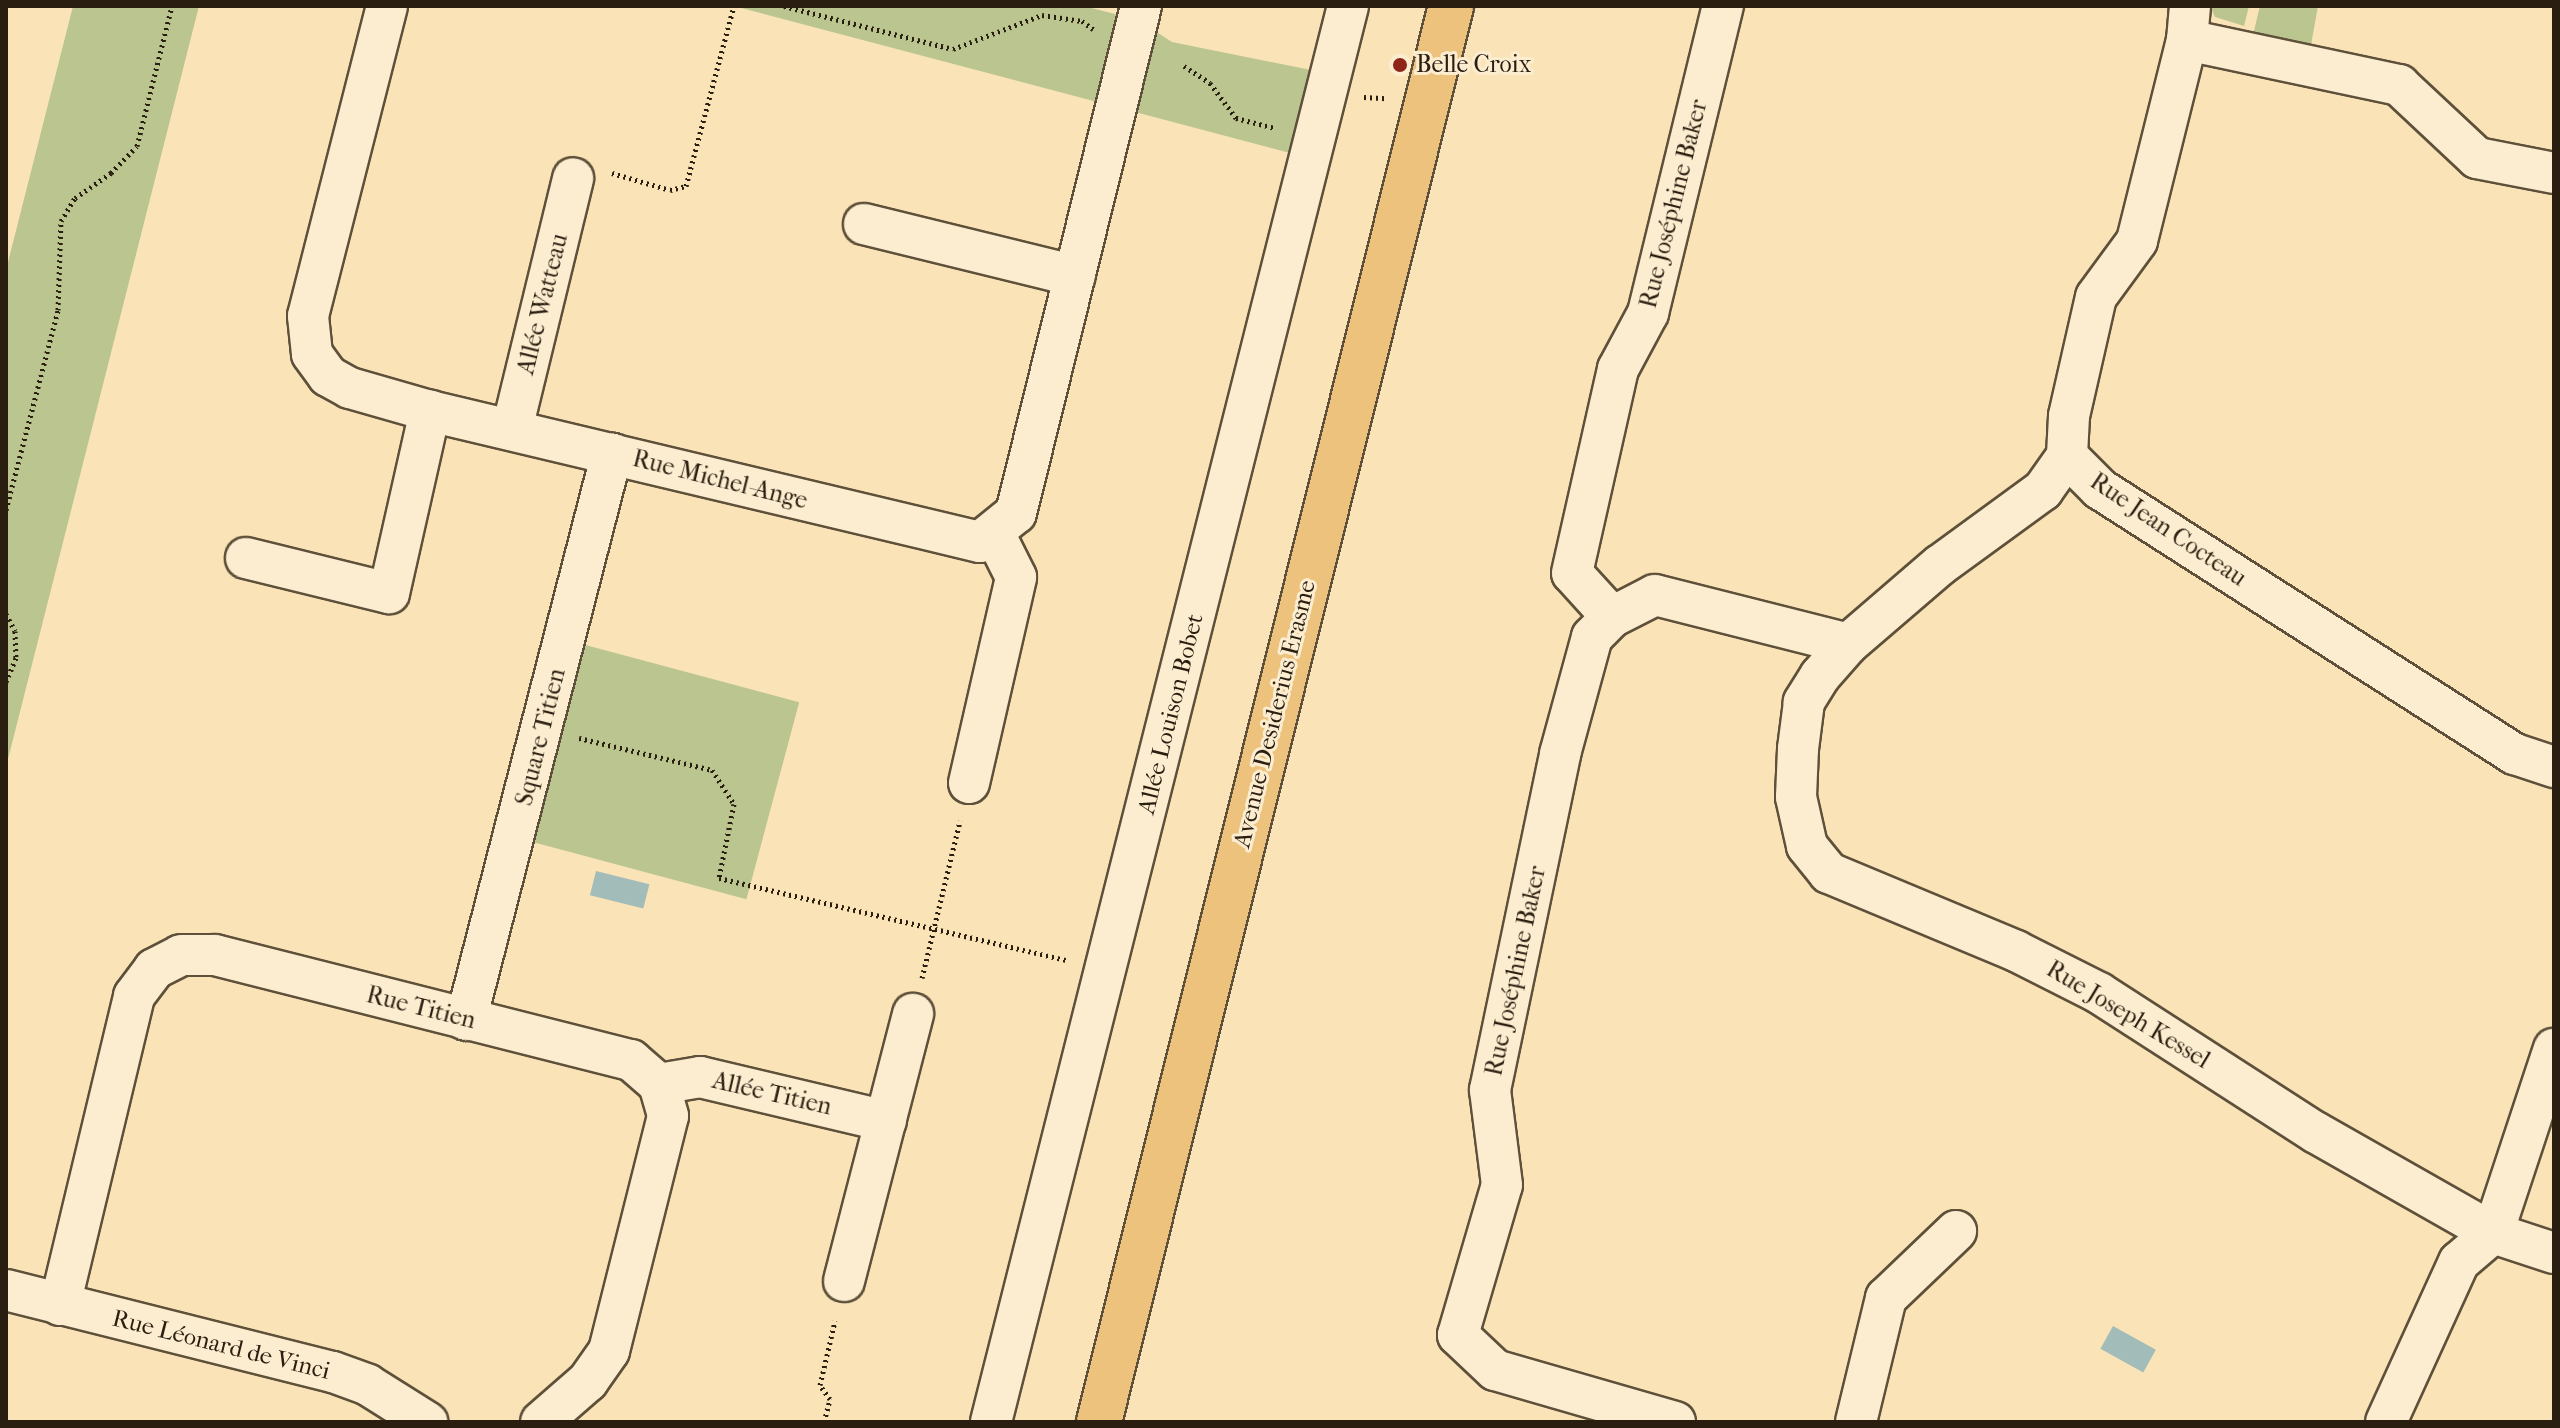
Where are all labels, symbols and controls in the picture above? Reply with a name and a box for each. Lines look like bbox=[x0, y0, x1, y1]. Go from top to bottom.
place label: Belle Croix bbox=[1416, 51, 1531, 79]
marker: Belle Croix bbox=[1391, 56, 1409, 74]
street label: Rue Joséphine Baker bbox=[1634, 97, 1714, 311]
street label: Allée Watteau bbox=[512, 231, 574, 377]
street label: Rue Michel-Ange bbox=[630, 444, 810, 516]
street label: Rue Jean Cocteau bbox=[2084, 467, 2252, 593]
street label: Avenue Desiderius Erasme bbox=[1228, 577, 1322, 851]
street label: Allée Louison Bobet bbox=[1132, 611, 1210, 817]
street label: Square Titien bbox=[510, 665, 572, 809]
street label: Rue Joséphine Baker bbox=[1480, 863, 1552, 1079]
street label: Rue Joseph Kessel bbox=[2041, 955, 2215, 1075]
street label: Rue Titien bbox=[363, 981, 479, 1035]
street label: Allée Titien bbox=[710, 1066, 834, 1122]
street label: Rue Léonard de Vinci bbox=[109, 1304, 333, 1386]

